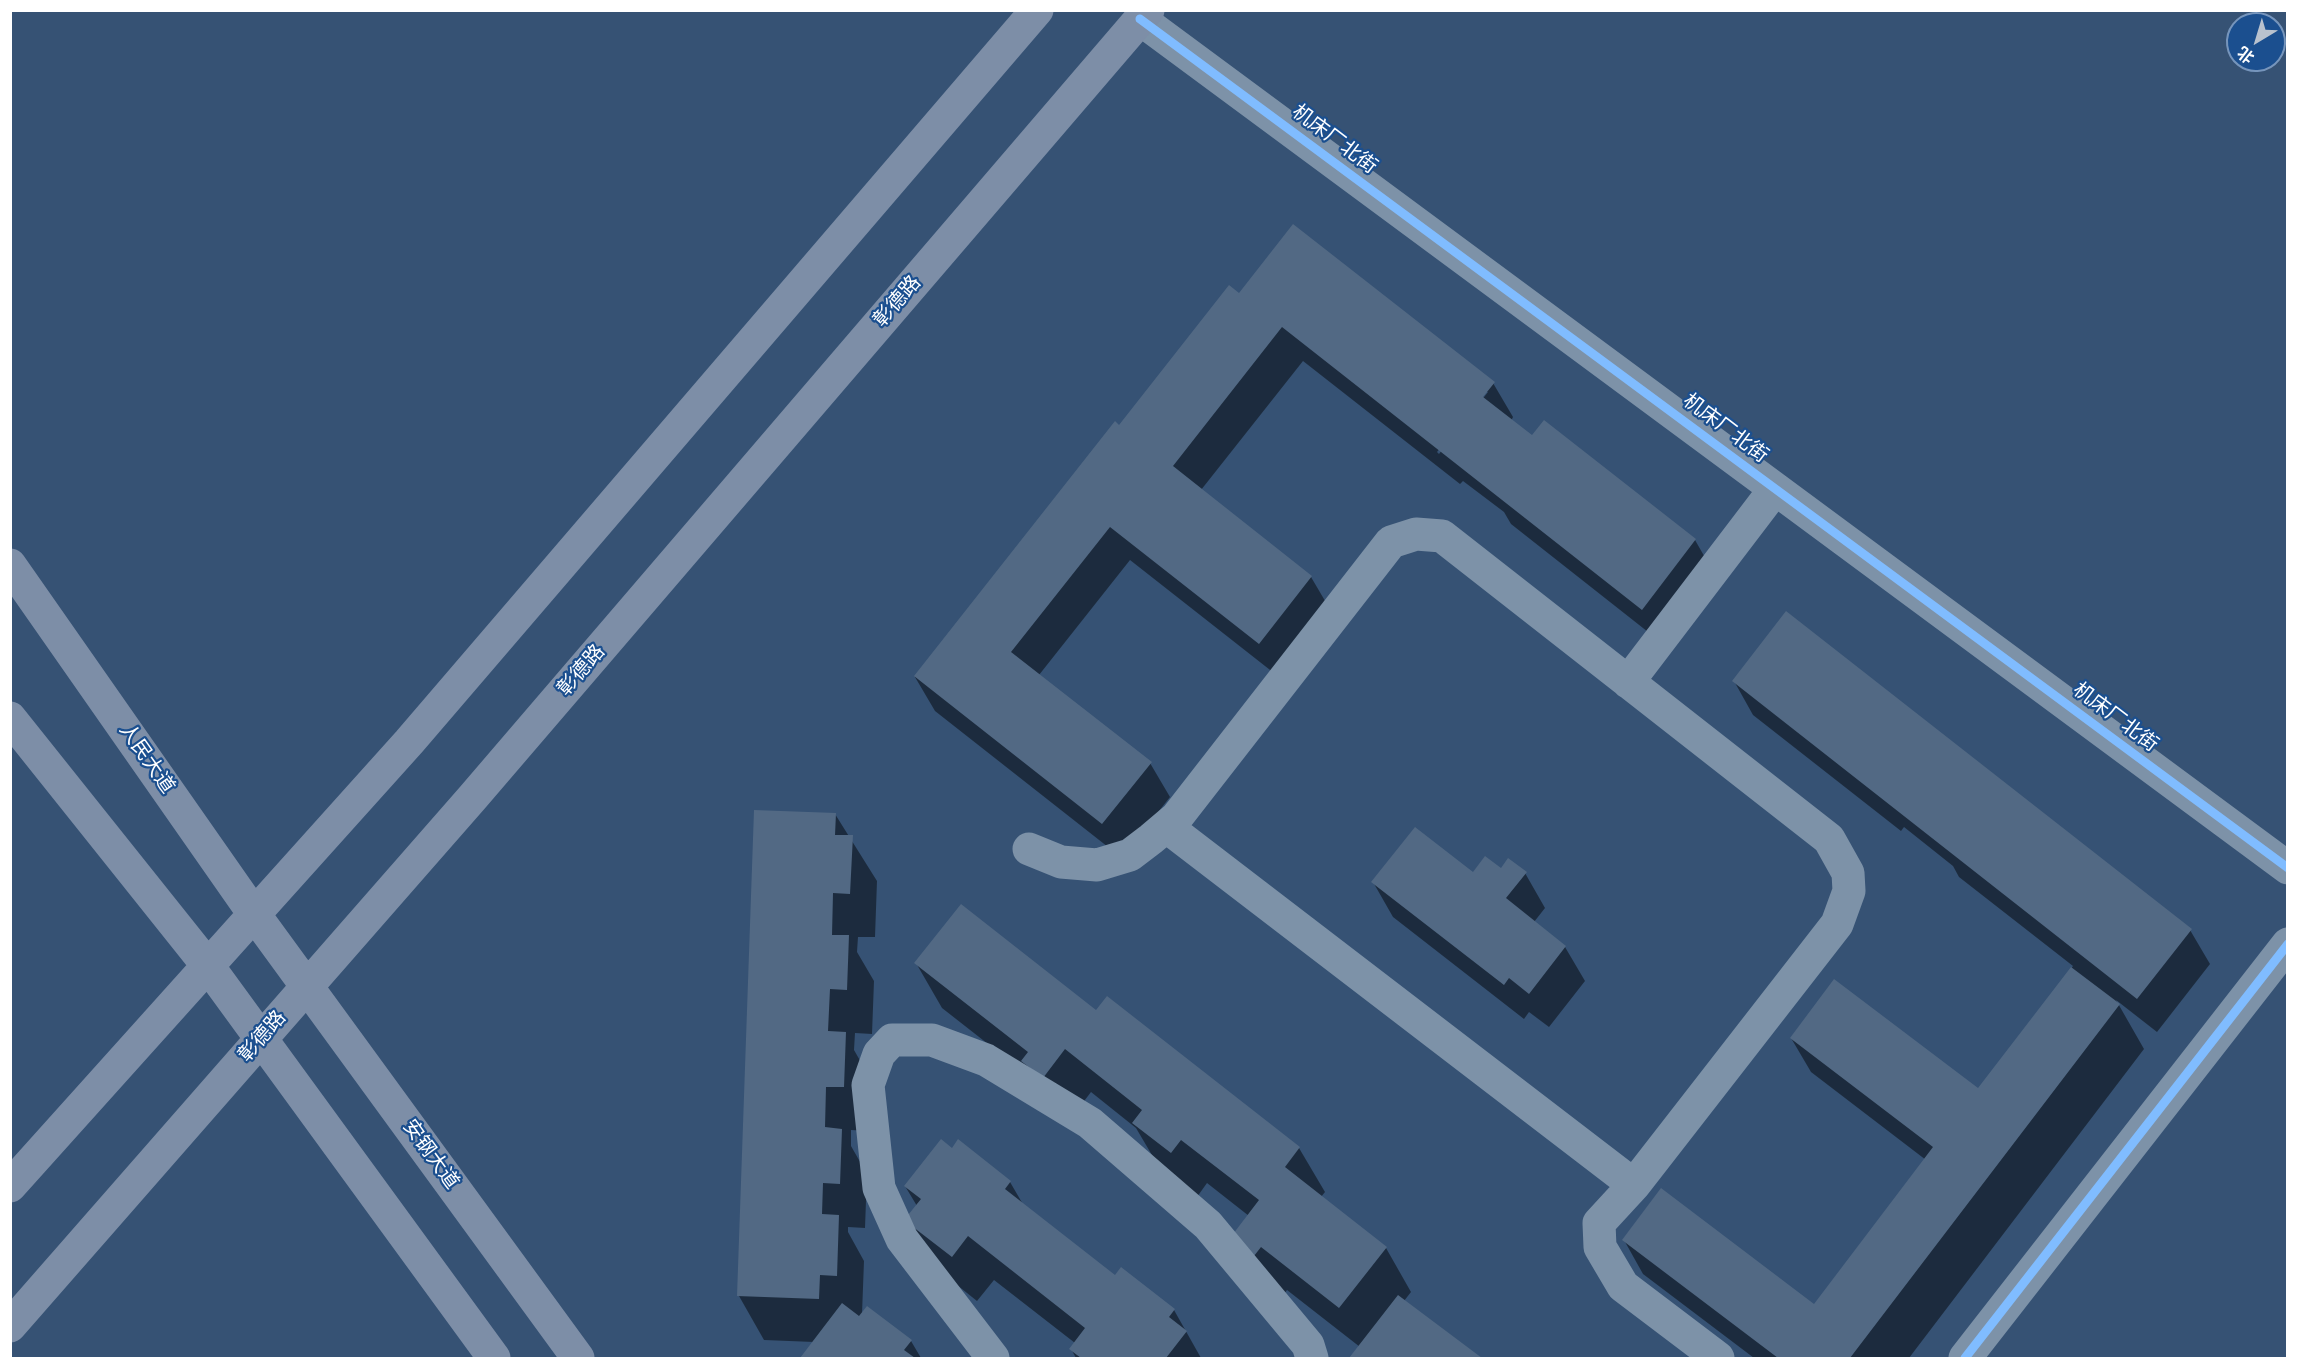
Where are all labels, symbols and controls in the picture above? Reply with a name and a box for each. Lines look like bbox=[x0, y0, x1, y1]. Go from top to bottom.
north arrow bbox=[2226, 12, 2286, 72]
text: 北 bbox=[2234, 43, 2258, 67]
street label: 机床厂北街 bbox=[1287, 100, 1381, 180]
street label: 彰德路 bbox=[869, 271, 927, 333]
street label: 机床厂北街 bbox=[1678, 389, 1772, 469]
street label: 彰德路 bbox=[553, 640, 611, 702]
street label: 机床厂北街 bbox=[2068, 678, 2162, 758]
street label: 人民大道 bbox=[113, 719, 179, 799]
street label: 彰德路 bbox=[234, 1006, 292, 1068]
street label: 安钢大道 bbox=[397, 1116, 463, 1194]

